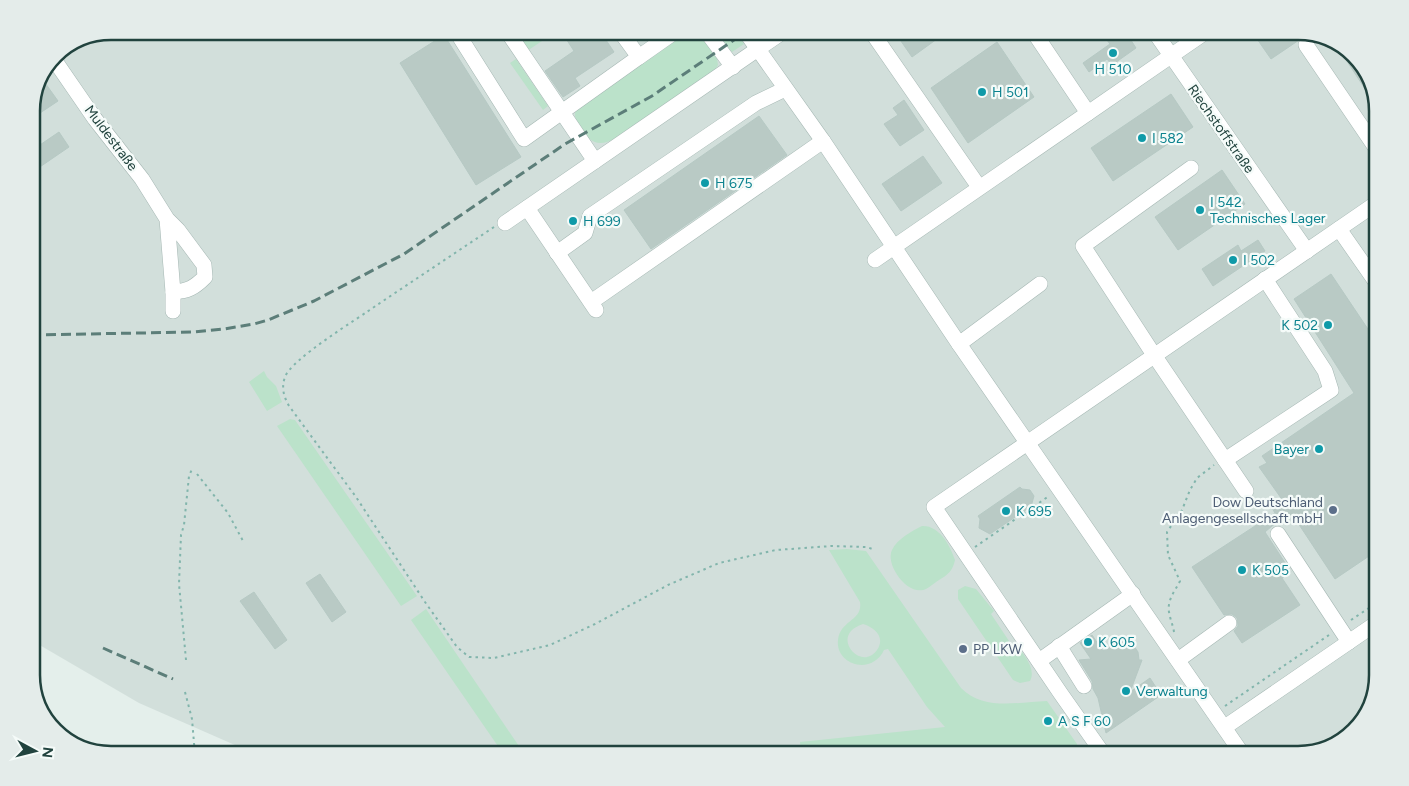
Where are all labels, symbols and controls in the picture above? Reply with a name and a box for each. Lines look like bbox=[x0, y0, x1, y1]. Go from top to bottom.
marker: H 510 bbox=[1107, 47, 1119, 59]
place label: H 510 bbox=[1095, 61, 1131, 78]
street label: Riechstoffstraße bbox=[1184, 81, 1258, 177]
place label: H 501 bbox=[992, 84, 1029, 101]
marker: H 501 bbox=[976, 86, 988, 98]
street label: Muldestraße bbox=[81, 102, 141, 174]
place label: I 582 bbox=[1152, 130, 1184, 147]
marker: I 582 bbox=[1136, 132, 1148, 144]
place label: H 675 bbox=[715, 175, 752, 192]
marker: H 675 bbox=[699, 177, 711, 189]
place label: I 542 Technisches Lager bbox=[1210, 194, 1326, 227]
marker: I 542 Technisches Lager bbox=[1194, 204, 1206, 216]
place label: H 699 bbox=[583, 213, 621, 230]
marker: H 699 bbox=[567, 215, 579, 227]
place label: I 502 bbox=[1243, 252, 1275, 269]
marker: I 502 bbox=[1227, 254, 1239, 266]
place label: K 502 bbox=[1281, 317, 1318, 334]
marker: K 502 bbox=[1322, 319, 1334, 331]
place label: Bayer bbox=[1274, 441, 1309, 458]
marker: Bayer bbox=[1313, 443, 1325, 455]
place label: Dow Deutschland Anlagengesellschaft mbH bbox=[1162, 494, 1323, 527]
place label: K 695 bbox=[1016, 503, 1052, 520]
marker: Dow Deutschland Anlagengesellschaft mbH bbox=[1327, 504, 1339, 516]
marker: K 695 bbox=[1000, 505, 1012, 517]
place label: K 505 bbox=[1252, 562, 1289, 579]
marker: K 505 bbox=[1236, 564, 1248, 576]
place label: K 605 bbox=[1098, 634, 1135, 651]
marker: K 605 bbox=[1082, 636, 1094, 648]
place label: PP LKW bbox=[973, 641, 1022, 658]
marker: PP LKW bbox=[957, 643, 969, 655]
place label: Verwaltung bbox=[1136, 683, 1208, 700]
marker: Verwaltung bbox=[1120, 685, 1132, 697]
place label: A S F 60 bbox=[1058, 713, 1111, 730]
marker: A S F 60 bbox=[1042, 715, 1054, 727]
north arrow bbox=[10, 726, 60, 776]
text: N bbox=[38, 746, 57, 759]

